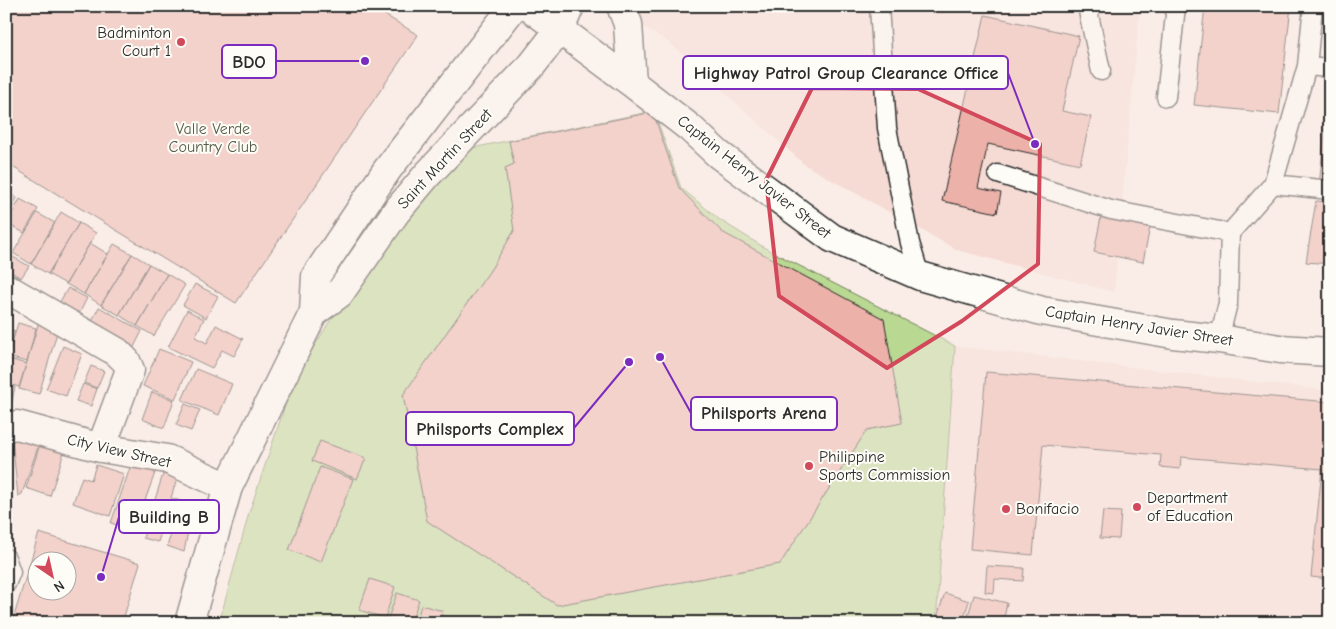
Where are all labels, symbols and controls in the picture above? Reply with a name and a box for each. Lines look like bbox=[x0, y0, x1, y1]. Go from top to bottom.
place label: Badminton Court 1 bbox=[97, 24, 171, 60]
marker: Badminton Court 1 bbox=[175, 36, 187, 48]
callout: BDO bbox=[222, 45, 276, 78]
text: BDO bbox=[232, 52, 266, 73]
callout: Highway Patrol Group Clearance Office bbox=[683, 56, 1008, 89]
text: Highway Patrol Group Clearance Office bbox=[694, 63, 999, 84]
street label: Saint Martin Street bbox=[394, 105, 496, 213]
street label: Captain Henry Javier Street bbox=[674, 112, 835, 243]
park label: Valle Verde Country Club bbox=[169, 120, 257, 156]
street label: Captain Henry Javier Street bbox=[1044, 302, 1234, 350]
callout: Philsports Arena bbox=[691, 397, 837, 430]
text: Philsports Arena bbox=[701, 403, 827, 424]
callout: Philsports Complex bbox=[406, 412, 574, 445]
text: Philsports Complex bbox=[416, 419, 564, 440]
street label: City View Street bbox=[65, 430, 173, 472]
place label: Philippine Sports Commission bbox=[819, 448, 950, 484]
marker: Philippine Sports Commission bbox=[803, 460, 815, 472]
place label: Department of Education bbox=[1147, 489, 1233, 525]
callout: Building B bbox=[119, 500, 219, 533]
place label: Bonifacio bbox=[1016, 500, 1079, 518]
marker: Department of Education bbox=[1131, 501, 1143, 513]
marker: Bonifacio bbox=[1000, 503, 1012, 515]
text: Building B bbox=[129, 507, 209, 528]
north arrow bbox=[28, 552, 78, 602]
text: N bbox=[50, 577, 68, 596]

